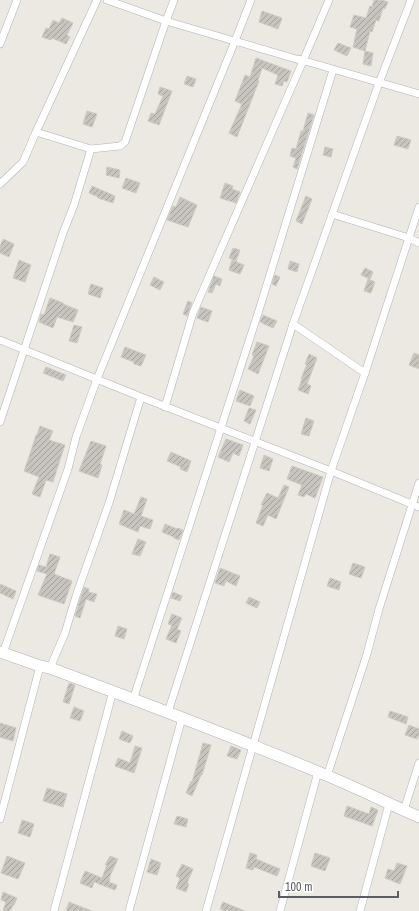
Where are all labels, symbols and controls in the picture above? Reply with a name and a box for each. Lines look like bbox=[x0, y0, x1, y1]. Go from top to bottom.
scale bar bbox=[279, 873, 398, 899]
text: 100 m bbox=[285, 879, 312, 895]

